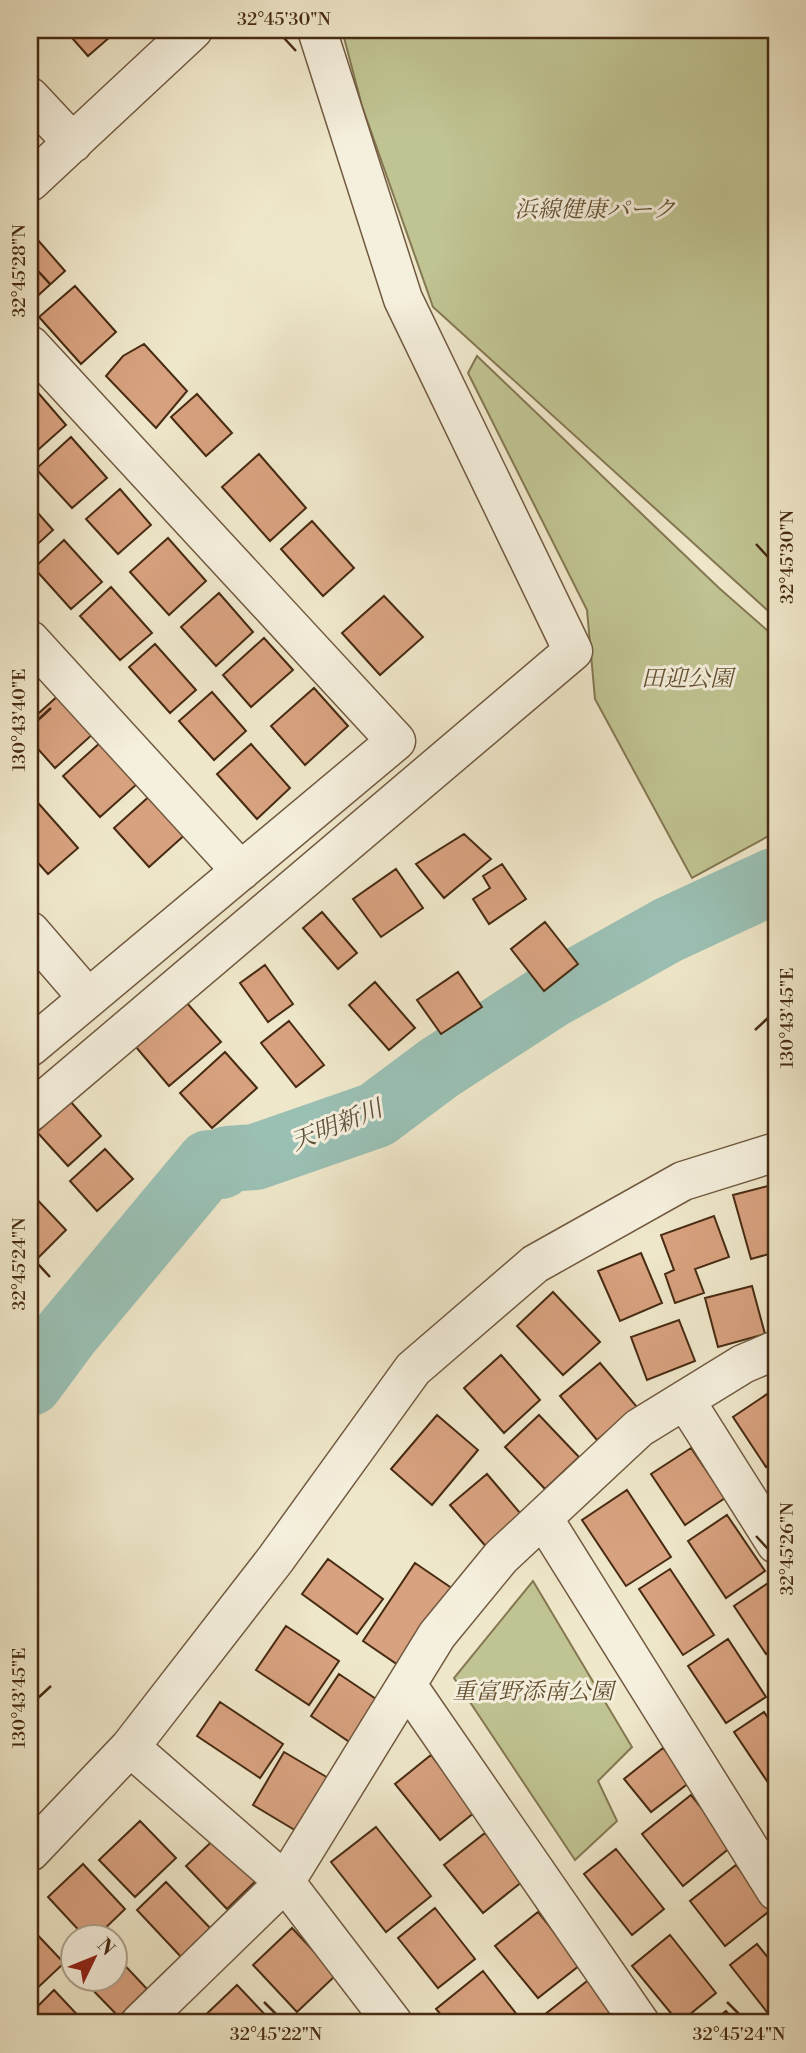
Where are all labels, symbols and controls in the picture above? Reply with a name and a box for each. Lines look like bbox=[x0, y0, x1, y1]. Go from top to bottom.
text: 32°45'30"N bbox=[237, 8, 331, 31]
park label: 浜線健康パーク bbox=[515, 196, 676, 224]
text: 32°45'28"N bbox=[8, 224, 31, 318]
text: 32°45'30"N bbox=[776, 510, 799, 604]
park label: 田迎公園 bbox=[641, 665, 737, 693]
text: 130°43'40"E bbox=[8, 668, 31, 772]
text: 130°43'45"E bbox=[776, 967, 799, 1069]
water label: 天明新川 bbox=[287, 1093, 390, 1158]
text: 32°45'24"N bbox=[8, 1217, 31, 1311]
text: 32°45'26"N bbox=[776, 1502, 799, 1596]
text: 130°43'45"E bbox=[8, 1647, 31, 1749]
park label: 重富野添南公園 bbox=[453, 1678, 618, 1706]
north arrow bbox=[60, 1924, 130, 1994]
text: N bbox=[92, 1933, 120, 1961]
text: 32°45'22"N bbox=[230, 2023, 323, 2046]
text: 32°45'24"N bbox=[692, 2023, 786, 2046]

